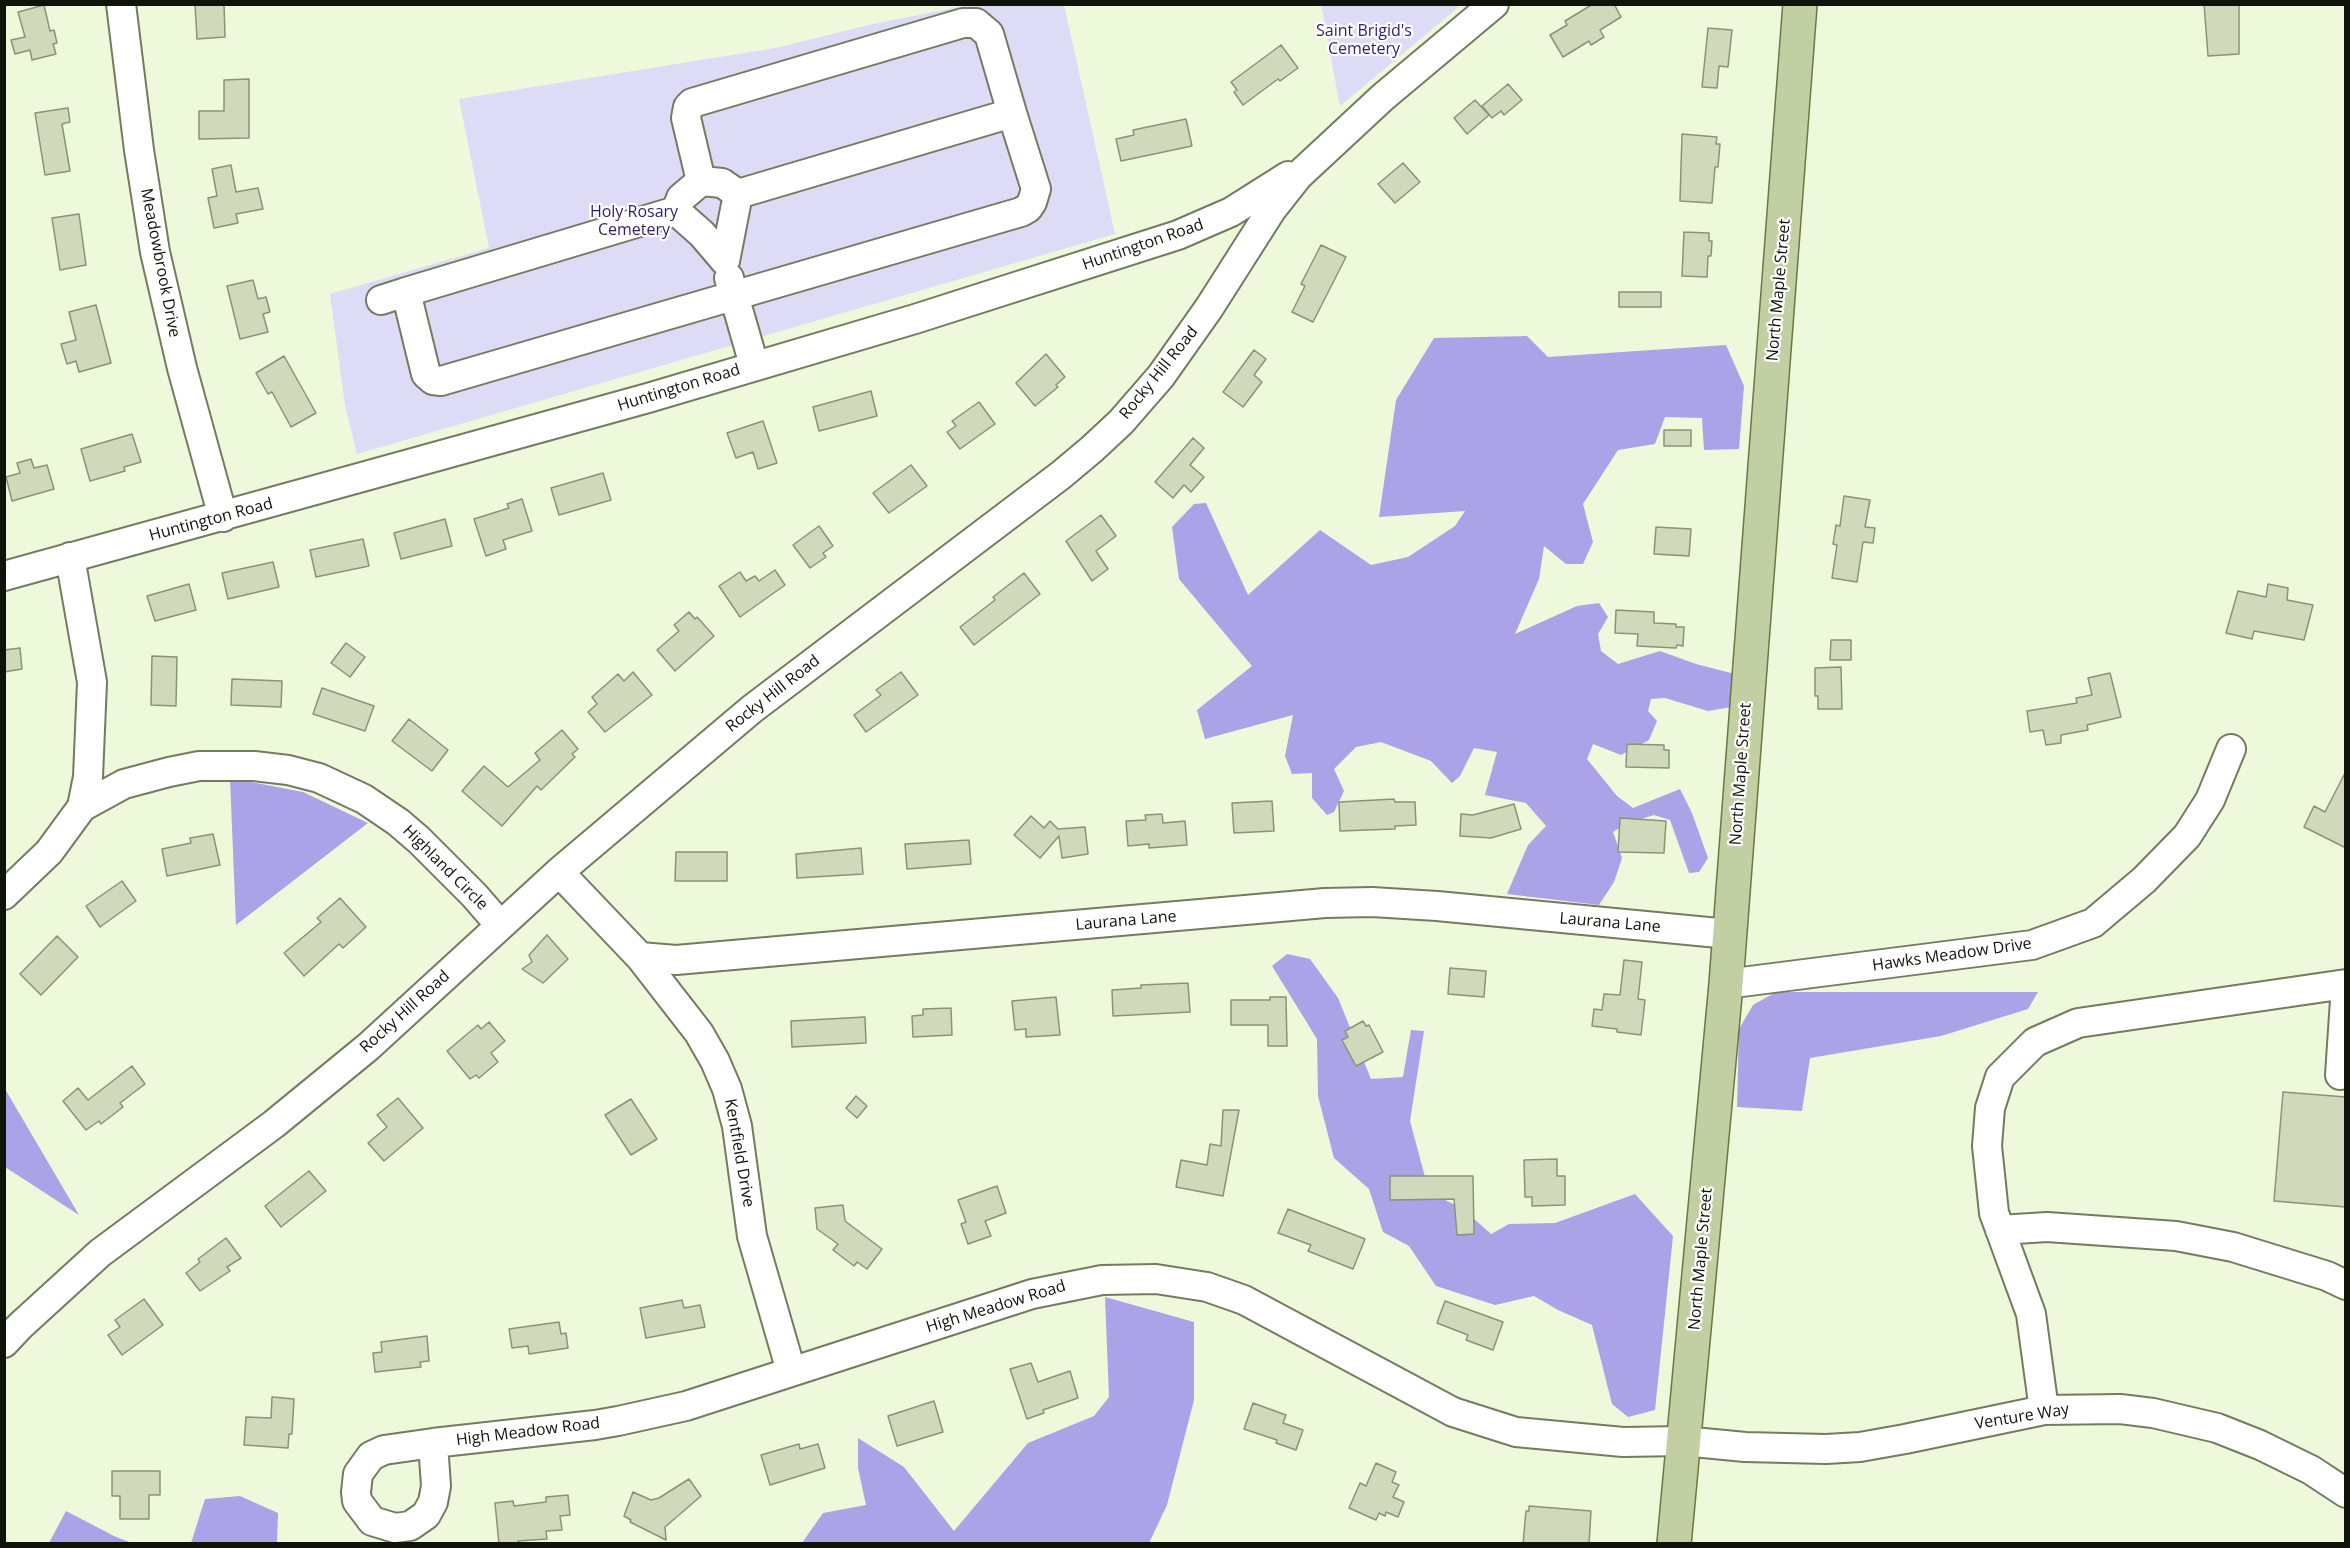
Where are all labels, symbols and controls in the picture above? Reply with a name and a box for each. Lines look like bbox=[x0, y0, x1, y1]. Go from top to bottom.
park label: Saint Brigid's Cemetery bbox=[1316, 21, 1412, 59]
street label: Meadowbrook Drive bbox=[136, 187, 184, 339]
park label: Holy Rosary Cemetery bbox=[590, 202, 678, 240]
street label: Huntington Road bbox=[1080, 215, 1206, 275]
street label: North Maple Street bbox=[1763, 218, 1795, 362]
street label: Rocky Hill Road bbox=[1116, 323, 1202, 423]
street label: Huntington Road bbox=[615, 360, 743, 416]
street label: Huntington Road bbox=[147, 494, 275, 546]
street label: Rocky Hill Road bbox=[722, 651, 824, 737]
street label: North Maple Street bbox=[1726, 702, 1756, 846]
street label: Highland Circle bbox=[398, 821, 492, 915]
street label: Laurana Lane bbox=[1075, 907, 1177, 935]
street label: Laurana Lane bbox=[1559, 909, 1661, 937]
street label: Hawks Meadow Drive bbox=[1871, 934, 2033, 976]
street label: Rocky Hill Road bbox=[356, 967, 454, 1057]
street label: Kentfield Drive bbox=[720, 1097, 758, 1209]
street label: North Maple Street bbox=[1685, 1187, 1717, 1331]
street label: High Meadow Road bbox=[924, 1277, 1068, 1337]
street label: Venture Way bbox=[1973, 1400, 2071, 1434]
street label: High Meadow Road bbox=[455, 1414, 601, 1450]

